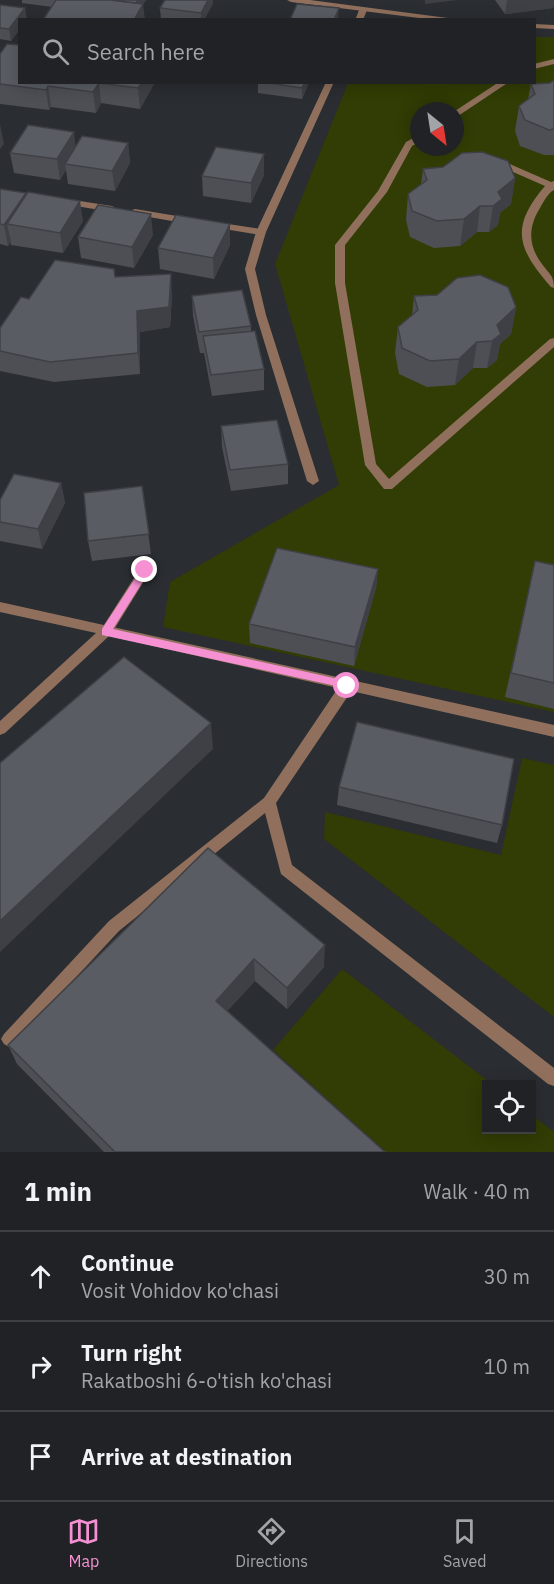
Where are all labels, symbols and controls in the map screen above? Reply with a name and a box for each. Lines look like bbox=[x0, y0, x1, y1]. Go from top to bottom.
search box bbox=[18, 18, 536, 84]
icon: search bbox=[39, 35, 72, 68]
text: Search here bbox=[87, 37, 205, 66]
north arrow bbox=[410, 102, 464, 156]
route end bbox=[131, 556, 157, 582]
route start bbox=[333, 672, 359, 698]
map controls bbox=[482, 1080, 536, 1134]
button: locate bbox=[482, 1080, 536, 1134]
text: 1 min bbox=[24, 1174, 92, 1208]
text: Walk · 40 m bbox=[424, 1178, 530, 1205]
text: Continue bbox=[81, 1248, 174, 1277]
icon: ahead bbox=[24, 1260, 57, 1293]
text: 30 m bbox=[484, 1263, 530, 1290]
text: Vosit Vohidov ko'chasi bbox=[81, 1277, 279, 1304]
text: Turn right bbox=[81, 1338, 182, 1367]
icon: right bbox=[24, 1350, 57, 1383]
text: 10 m bbox=[484, 1353, 530, 1380]
text: Rakatboshi 6-o'tish ko'chasi bbox=[81, 1367, 332, 1394]
icon: arrive bbox=[24, 1440, 57, 1473]
text: Arrive at destination bbox=[81, 1442, 292, 1471]
tab: Map bbox=[67, 1515, 100, 1571]
tab: Directions bbox=[235, 1515, 308, 1571]
tab: Saved bbox=[443, 1515, 487, 1571]

